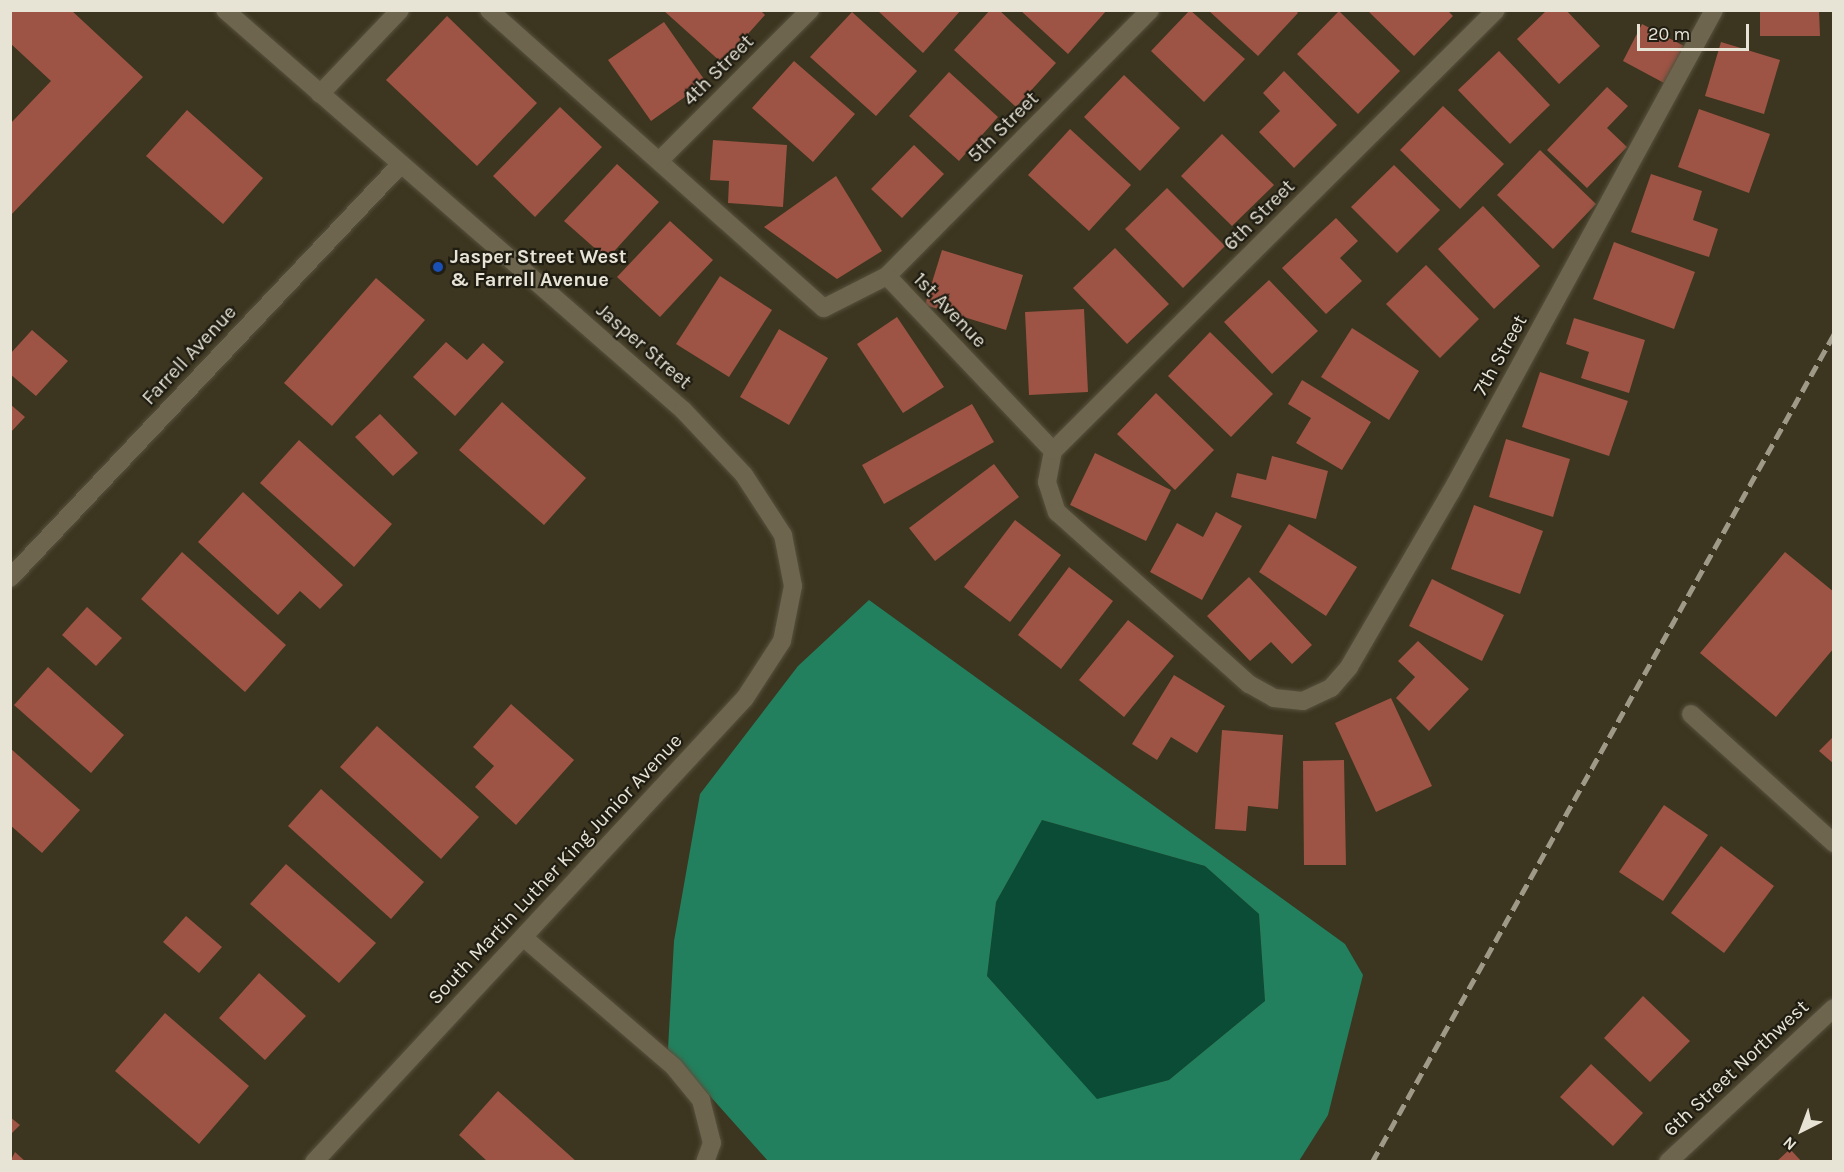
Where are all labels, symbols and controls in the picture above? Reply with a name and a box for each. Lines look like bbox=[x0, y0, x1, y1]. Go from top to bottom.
scale bar bbox=[1640, 12, 1752, 50]
text: 20 m bbox=[1648, 23, 1690, 45]
street label: 4th Street bbox=[678, 30, 758, 110]
street label: 5th Street bbox=[963, 87, 1043, 167]
street label: 6th Street bbox=[1218, 174, 1300, 256]
place label: Jasper Street West & Farrell Avenue bbox=[450, 244, 627, 291]
marker: Jasper Street West & Farrell Avenue bbox=[431, 260, 445, 274]
street label: 1st Avenue bbox=[908, 267, 992, 353]
street label: Jasper Street bbox=[591, 298, 697, 394]
street label: Farrell Avenue bbox=[137, 300, 241, 410]
street label: 7th Street bbox=[1468, 310, 1532, 400]
street label: South Martin Luther King Junior Avenue bbox=[423, 729, 687, 1009]
street label: 6th Street Northwest bbox=[1658, 995, 1814, 1141]
north arrow bbox=[1772, 1100, 1832, 1160]
text: N bbox=[1779, 1133, 1800, 1155]

